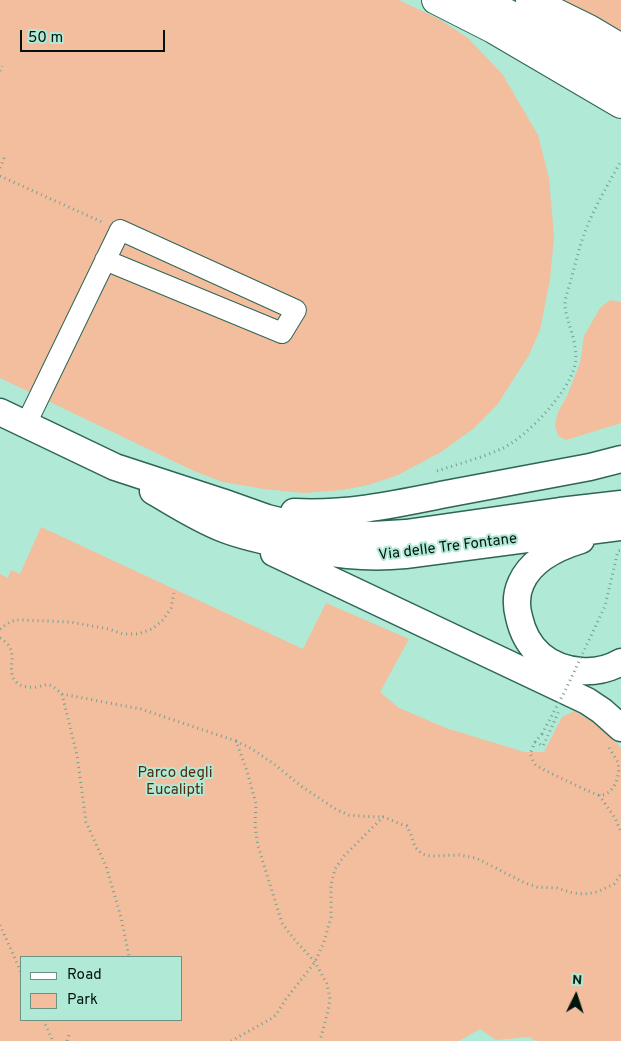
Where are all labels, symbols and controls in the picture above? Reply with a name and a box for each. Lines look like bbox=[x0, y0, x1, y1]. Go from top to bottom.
scale bar bbox=[22, 20, 168, 52]
text: 50 m bbox=[28, 29, 63, 48]
street label: Via delle Tre Fontane bbox=[378, 531, 518, 565]
park label: Parco degli Eucalipti bbox=[137, 765, 213, 800]
legend bbox=[20, 956, 182, 1021]
text: Road bbox=[67, 966, 102, 985]
north arrow bbox=[551, 971, 601, 1021]
text: N bbox=[571, 972, 583, 989]
text: Park bbox=[67, 991, 98, 1010]

